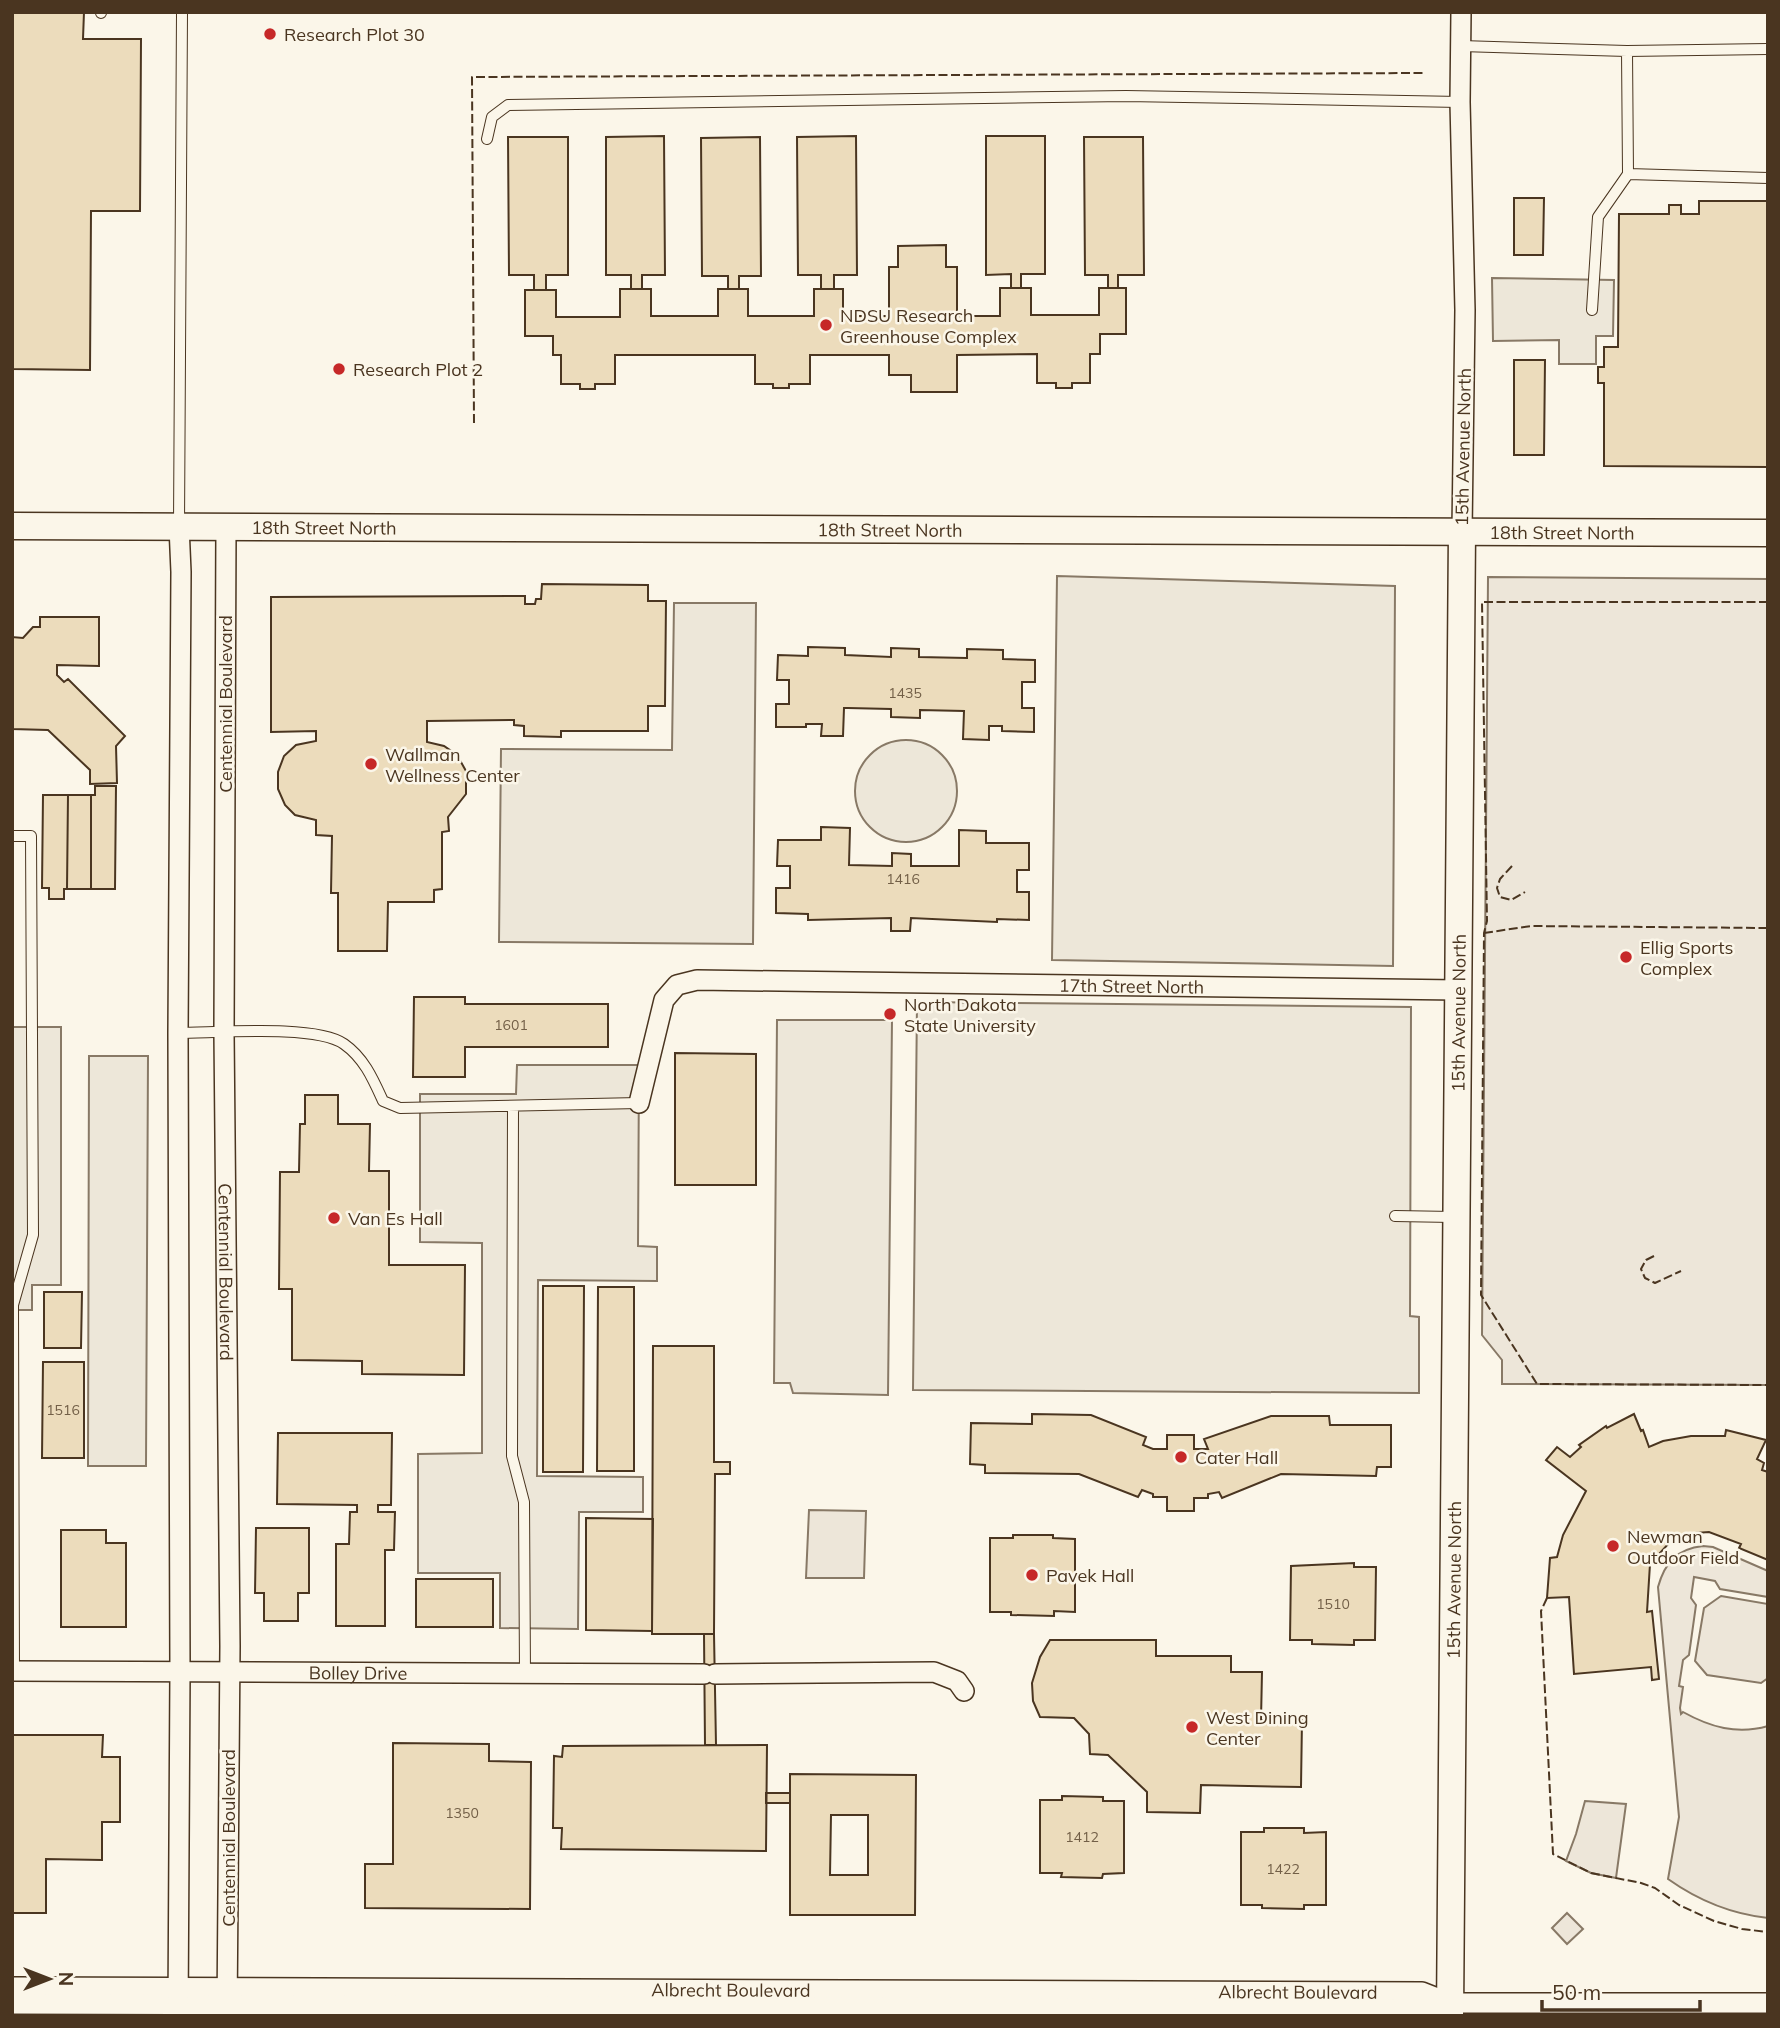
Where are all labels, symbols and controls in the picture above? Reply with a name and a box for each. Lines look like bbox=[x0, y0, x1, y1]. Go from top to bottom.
place label: Research Plot 30 bbox=[284, 23, 425, 46]
marker: Research Plot 30 bbox=[262, 26, 278, 42]
place label: NDSU Research Greenhouse Complex bbox=[840, 304, 1017, 348]
marker: NDSU Research Greenhouse Complex bbox=[818, 317, 834, 333]
place label: Research Plot 2 bbox=[353, 358, 483, 381]
marker: Research Plot 2 bbox=[331, 361, 347, 377]
street label: 15th Avenue North bbox=[1450, 368, 1476, 526]
street label: 18th Street North bbox=[251, 515, 397, 539]
street label: 18th Street North bbox=[817, 518, 963, 541]
street label: 18th Street North bbox=[1489, 520, 1635, 544]
street label: Centennial Boulevard bbox=[214, 615, 237, 793]
house number: 1435 bbox=[888, 684, 922, 702]
place label: Wallman Wellness Center bbox=[385, 743, 520, 787]
marker: Wallman Wellness Center bbox=[363, 756, 379, 772]
house number: 1416 bbox=[886, 870, 920, 888]
street label: 15th Avenue North bbox=[1446, 934, 1470, 1092]
place label: Ellig Sports Complex bbox=[1640, 936, 1734, 980]
marker: Ellig Sports Complex bbox=[1618, 949, 1634, 965]
street label: 17th Street North bbox=[1059, 973, 1204, 998]
place label: North Dakota State University bbox=[904, 993, 1036, 1037]
marker: North Dakota State University bbox=[882, 1006, 898, 1022]
house number: 1601 bbox=[494, 1016, 528, 1034]
street label: Centennial Boulevard bbox=[214, 1183, 239, 1361]
place label: Van Es Hall bbox=[348, 1207, 443, 1230]
marker: Van Es Hall bbox=[326, 1210, 342, 1226]
house number: 1516 bbox=[46, 1401, 80, 1419]
place label: Cater Hall bbox=[1195, 1446, 1278, 1469]
marker: Cater Hall bbox=[1173, 1449, 1189, 1465]
street label: 15th Avenue North bbox=[1441, 1501, 1466, 1659]
place label: Newman Outdoor Field bbox=[1627, 1525, 1739, 1569]
marker: Newman Outdoor Field bbox=[1605, 1538, 1621, 1554]
place label: Pavek Hall bbox=[1046, 1564, 1134, 1587]
marker: Pavek Hall bbox=[1024, 1567, 1040, 1583]
house number: 1510 bbox=[1316, 1595, 1350, 1613]
street label: Bolley Drive bbox=[309, 1661, 407, 1684]
place label: West Dining Center bbox=[1206, 1706, 1309, 1750]
marker: West Dining Center bbox=[1184, 1719, 1200, 1735]
street label: Centennial Boulevard bbox=[217, 1749, 240, 1927]
house number: 1350 bbox=[445, 1804, 479, 1822]
house number: 1412 bbox=[1065, 1828, 1099, 1846]
house number: 1422 bbox=[1266, 1860, 1300, 1878]
north arrow bbox=[14, 1944, 84, 2014]
scale bar bbox=[1542, 1968, 1700, 2012]
text: N bbox=[54, 1972, 78, 1986]
street label: Albrecht Boulevard bbox=[651, 1978, 811, 2001]
text: 50 m bbox=[1552, 1979, 1601, 2005]
street label: Albrecht Boulevard bbox=[1218, 1980, 1378, 2003]

